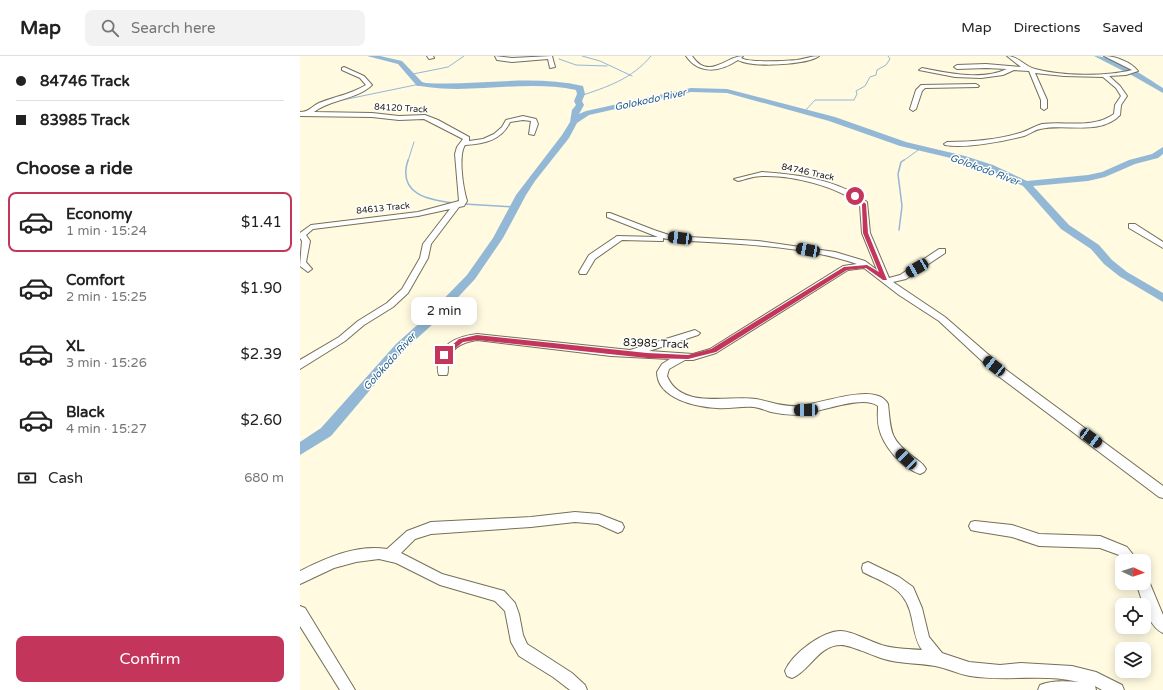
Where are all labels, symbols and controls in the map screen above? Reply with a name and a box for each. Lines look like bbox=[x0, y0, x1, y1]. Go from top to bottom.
search box bbox=[85, 10, 365, 46]
text: Map bbox=[20, 17, 61, 39]
icon: search bbox=[99, 17, 121, 39]
text: Search here bbox=[131, 19, 215, 37]
text: Map bbox=[961, 19, 992, 36]
text: Directions bbox=[1014, 19, 1081, 36]
text: Saved bbox=[1103, 19, 1143, 36]
text: 84746 Track bbox=[40, 72, 130, 90]
water label: Golokodo River bbox=[613, 86, 688, 113]
street label: 84120 Track bbox=[374, 102, 428, 115]
text: 83985 Track bbox=[40, 111, 130, 129]
water label: Golokodo River bbox=[948, 152, 1022, 188]
text: Choose a ride bbox=[16, 157, 133, 179]
street label: 84746 Track bbox=[780, 162, 835, 183]
route start bbox=[846, 187, 864, 205]
street label: 84613 Track bbox=[356, 200, 410, 217]
icon: car bbox=[18, 204, 54, 240]
text: Economy bbox=[66, 205, 132, 223]
text: $1.41 bbox=[241, 213, 282, 231]
text: 1 min · 15:24 bbox=[66, 223, 147, 239]
car bbox=[667, 231, 693, 245]
car bbox=[795, 242, 821, 258]
car bbox=[904, 257, 930, 279]
icon: car bbox=[18, 270, 54, 306]
text: Comfort bbox=[66, 271, 125, 289]
text: $1.90 bbox=[241, 279, 282, 297]
text: 2 min · 15:25 bbox=[66, 289, 147, 305]
callout: 2 min bbox=[411, 297, 477, 325]
text: 2 min bbox=[427, 303, 461, 319]
water label: Golokodo River bbox=[361, 330, 419, 393]
icon: car bbox=[18, 336, 54, 372]
street label: 83985 Track bbox=[623, 336, 689, 351]
text: XL bbox=[66, 337, 85, 355]
text: $2.39 bbox=[241, 345, 282, 363]
route end bbox=[435, 346, 453, 364]
car bbox=[981, 354, 1007, 378]
text: 3 min · 15:26 bbox=[66, 355, 147, 371]
icon: car bbox=[18, 402, 54, 438]
text: Black bbox=[66, 403, 105, 421]
car bbox=[794, 404, 818, 416]
text: $2.60 bbox=[241, 411, 282, 429]
text: 4 min · 15:27 bbox=[66, 421, 147, 437]
car bbox=[1078, 426, 1104, 450]
car bbox=[893, 446, 919, 472]
icon: cash bbox=[16, 467, 38, 489]
text: Cash bbox=[48, 469, 83, 487]
text: 680 m bbox=[244, 470, 284, 486]
north arrow bbox=[1115, 554, 1151, 590]
map controls bbox=[1115, 554, 1151, 678]
button: locate bbox=[1115, 598, 1151, 634]
button: Confirm bbox=[16, 636, 284, 682]
button: layers bbox=[1115, 642, 1151, 678]

